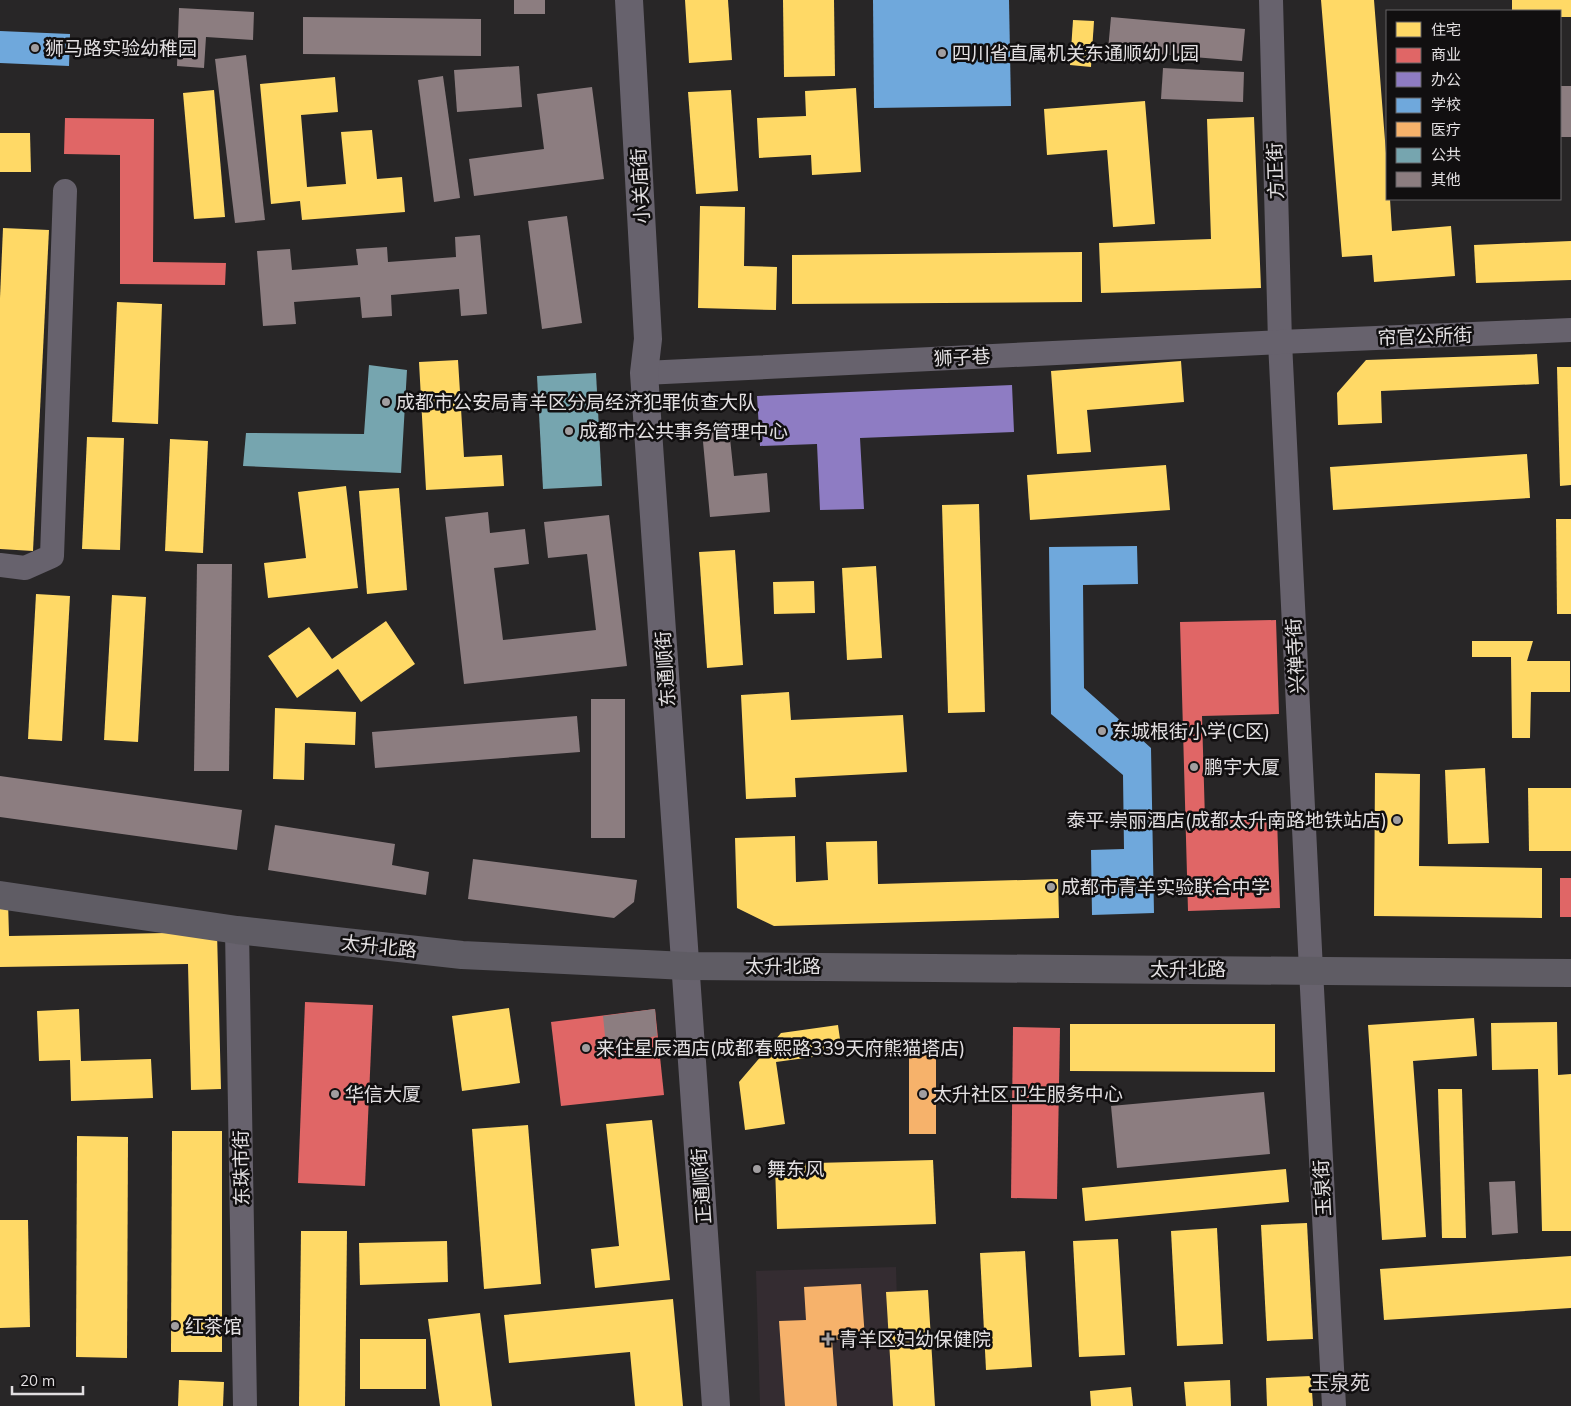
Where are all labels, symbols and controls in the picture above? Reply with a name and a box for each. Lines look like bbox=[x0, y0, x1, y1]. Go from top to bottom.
legend bbox=[1386, 10, 1561, 200]
text: 住宅 bbox=[1431, 20, 1461, 39]
place label: 狮马路实验幼稚园 bbox=[45, 36, 197, 60]
place label: 四川省直属机关东通顺幼儿园 bbox=[952, 41, 1199, 65]
marker: 狮马路实验幼稚园 bbox=[29, 42, 41, 54]
text: 商业 bbox=[1431, 45, 1461, 64]
marker: 四川省直属机关东通顺幼儿园 bbox=[936, 47, 948, 59]
text: 办公 bbox=[1431, 70, 1461, 89]
text: 学校 bbox=[1431, 95, 1461, 114]
text: 医疗 bbox=[1431, 120, 1461, 139]
street label: 方正街 bbox=[1262, 142, 1288, 200]
text: 公共 bbox=[1431, 145, 1461, 164]
street label: 小关庙街 bbox=[626, 147, 654, 225]
text: 其他 bbox=[1431, 170, 1461, 189]
street label: 帘官公所街 bbox=[1377, 322, 1473, 350]
street label: 狮子巷 bbox=[933, 344, 991, 370]
place label: 成都市公安局青羊区分局经济犯罪侦查大队 bbox=[396, 390, 757, 414]
marker: 成都市公安局青羊区分局经济犯罪侦查大队 bbox=[380, 396, 392, 408]
place label: 成都市公共事务管理中心 bbox=[579, 419, 788, 443]
marker: 成都市公共事务管理中心 bbox=[563, 425, 575, 437]
street label: 兴禅寺街 bbox=[1281, 617, 1309, 695]
street label: 东通顺街 bbox=[650, 630, 680, 708]
place label: 东城根街小学(C区) bbox=[1112, 719, 1270, 743]
marker: 东城根街小学(C区) bbox=[1096, 725, 1108, 737]
place label: 鹏宇大厦 bbox=[1204, 755, 1280, 779]
marker: 鹏宇大厦 bbox=[1188, 761, 1200, 773]
place label: 泰平·崇丽酒店(成都太升南路地铁站店) bbox=[1067, 808, 1387, 832]
marker: 泰平·崇丽酒店(成都太升南路地铁站店) bbox=[1391, 814, 1403, 826]
place label: 成都市青羊实验联合中学 bbox=[1061, 875, 1270, 899]
marker: 成都市青羊实验联合中学 bbox=[1045, 881, 1057, 893]
street label: 太升北路 bbox=[340, 930, 418, 962]
street label: 太升北路 bbox=[745, 954, 821, 978]
street label: 太升北路 bbox=[1150, 957, 1226, 981]
place label: 来住星辰酒店(成都春熙路339天府熊猫塔店) bbox=[596, 1036, 965, 1060]
marker: 来住星辰酒店(成都春熙路339天府熊猫塔店) bbox=[580, 1042, 592, 1054]
place label: 华信大厦 bbox=[345, 1082, 421, 1106]
place label: 太升社区卫生服务中心 bbox=[933, 1082, 1123, 1106]
marker: 华信大厦 bbox=[329, 1088, 341, 1100]
marker: 太升社区卫生服务中心 bbox=[917, 1088, 929, 1100]
street label: 东珠市街 bbox=[228, 1130, 254, 1206]
street label: 正通顺街 bbox=[686, 1147, 716, 1225]
place label: 舞东风 bbox=[767, 1157, 824, 1181]
street label: 玉泉街 bbox=[1309, 1159, 1335, 1217]
marker: 舞东风 bbox=[751, 1163, 763, 1175]
place label: 红茶馆 bbox=[185, 1314, 242, 1338]
marker: 红茶馆 bbox=[169, 1320, 181, 1332]
place label: 青羊区妇幼保健院 bbox=[839, 1327, 991, 1351]
marker: 青羊区妇幼保健院 bbox=[821, 1332, 835, 1346]
scale bar bbox=[12, 1364, 84, 1396]
district label: 玉泉苑 bbox=[1310, 1370, 1370, 1395]
text: 20 m bbox=[20, 1371, 55, 1390]

